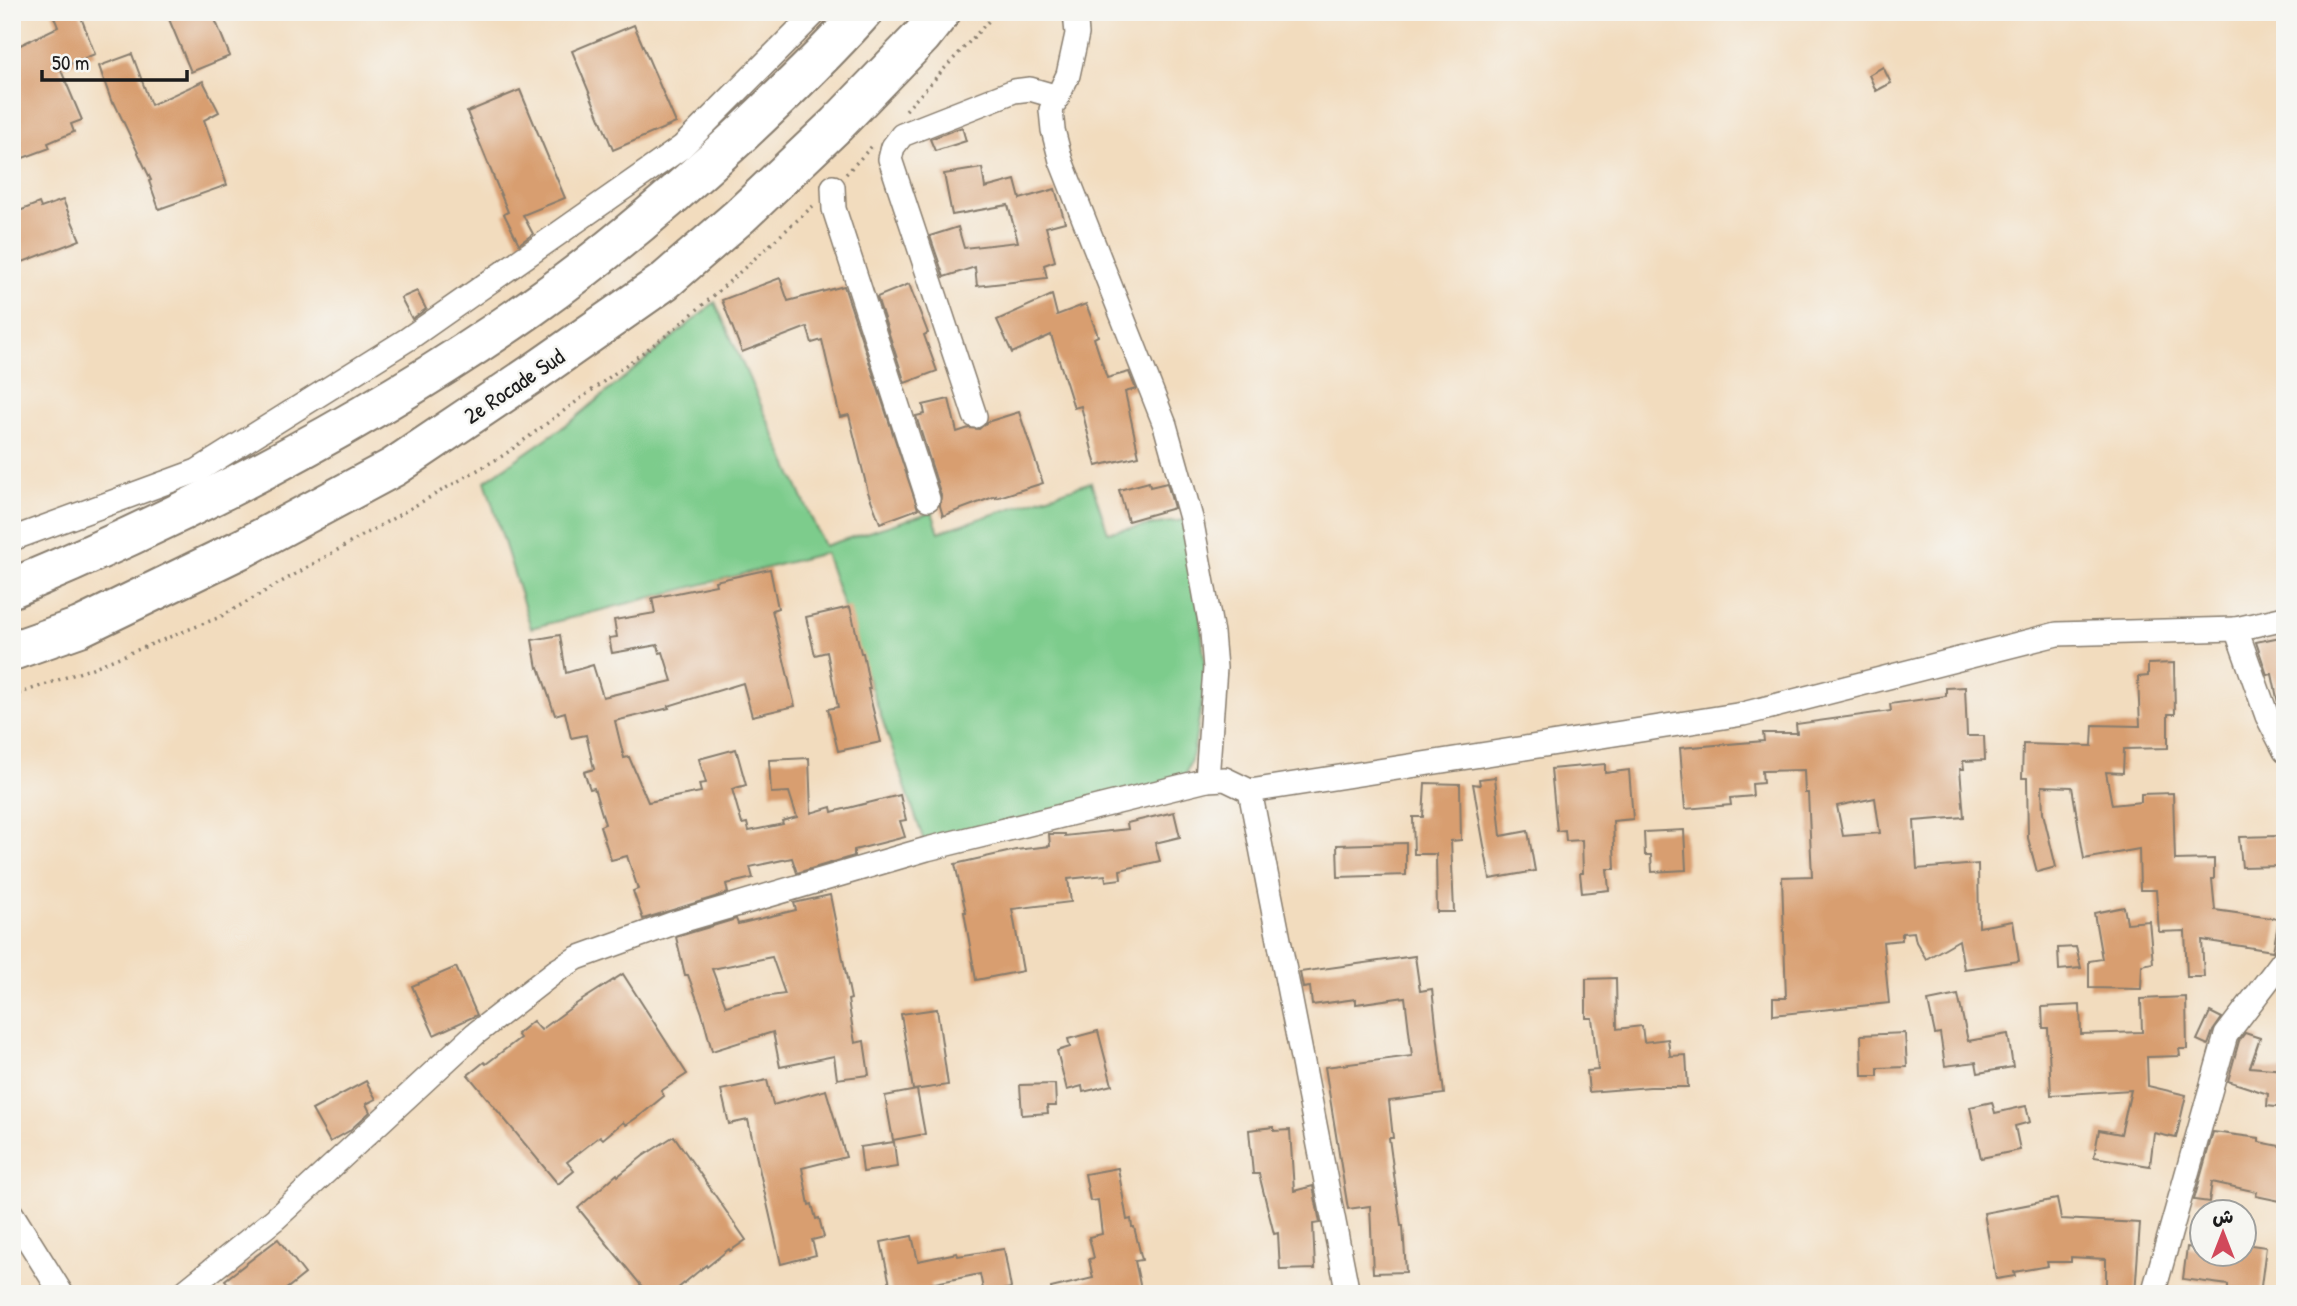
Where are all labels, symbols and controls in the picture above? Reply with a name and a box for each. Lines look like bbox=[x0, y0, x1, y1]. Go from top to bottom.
scale bar bbox=[42, 38, 187, 82]
text: 50 m bbox=[52, 48, 89, 77]
street label: 2e Rocade Sud bbox=[457, 341, 570, 431]
north arrow bbox=[2188, 1198, 2258, 1268]
text: ش bbox=[2213, 1203, 2234, 1229]

